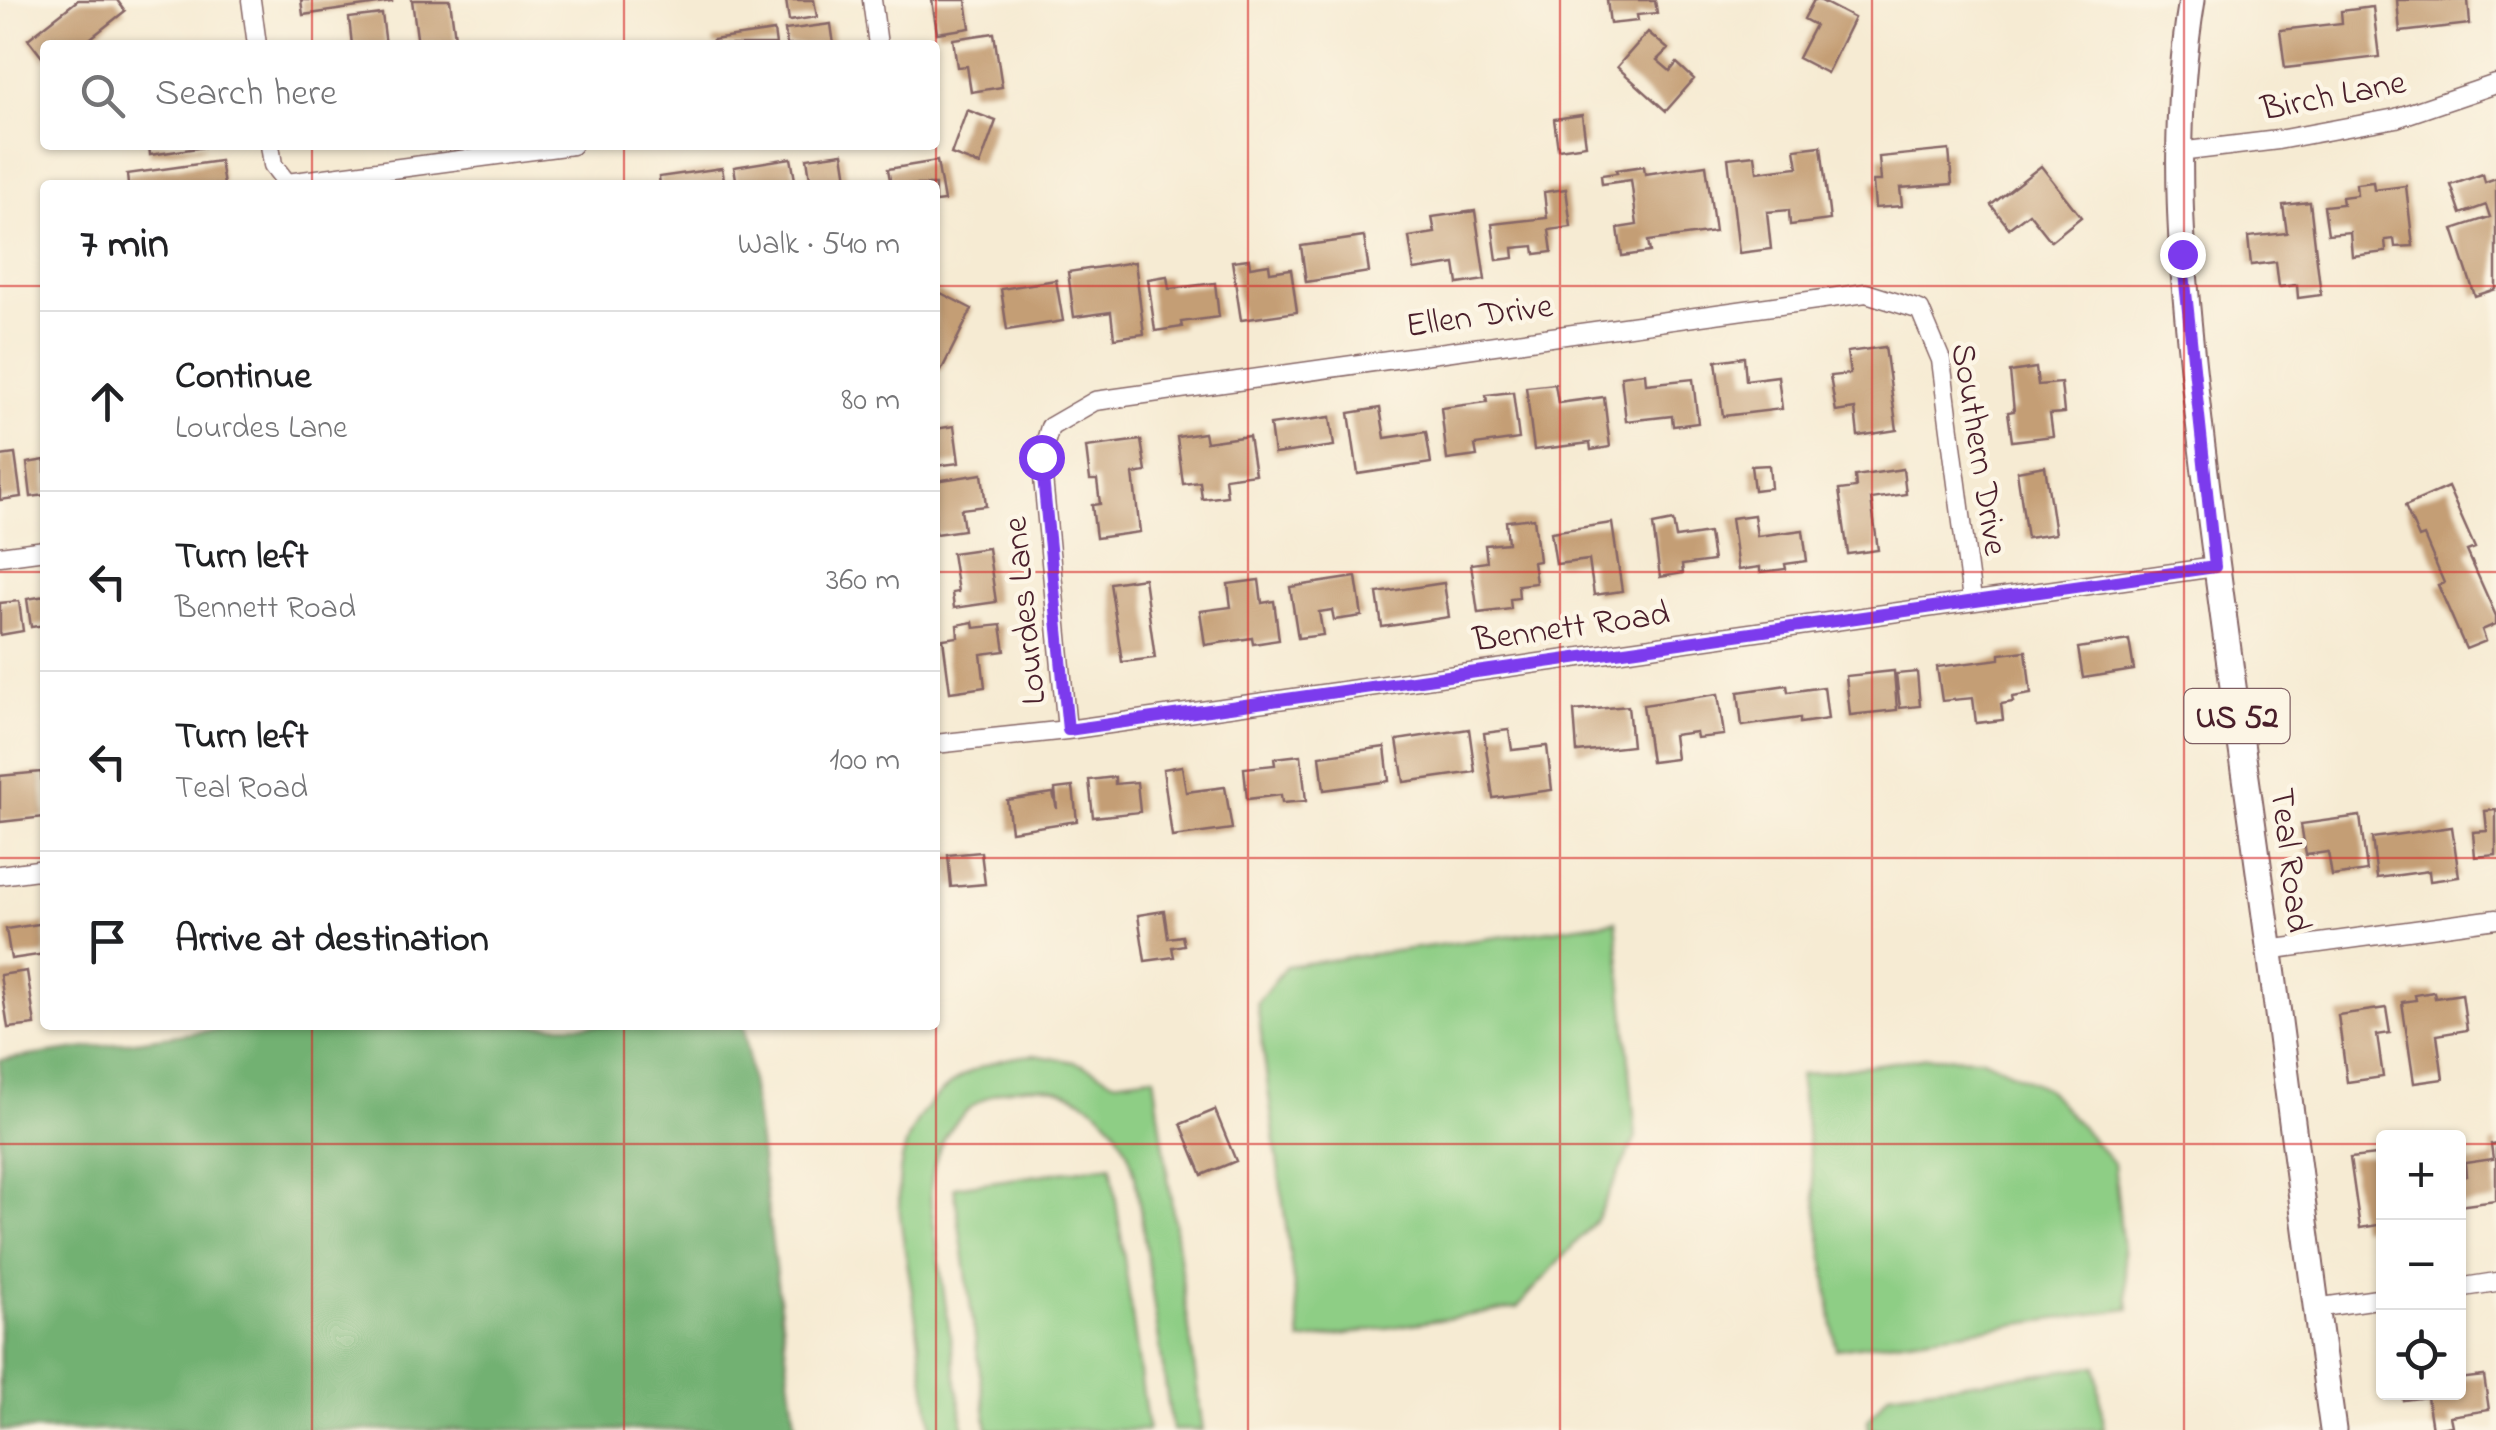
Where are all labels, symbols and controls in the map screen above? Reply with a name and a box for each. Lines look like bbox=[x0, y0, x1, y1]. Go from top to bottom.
search box bbox=[40, 40, 940, 150]
street label: Birch Lane bbox=[2256, 58, 2411, 137]
text: Search here bbox=[155, 67, 337, 123]
icon: search bbox=[75, 68, 130, 123]
text: 7 min bbox=[80, 215, 169, 276]
text: Walk · 540 m bbox=[738, 222, 900, 269]
route end bbox=[2160, 232, 2206, 278]
street label: Ellen Drive bbox=[1403, 282, 1556, 353]
street label: Southern Drive bbox=[1936, 340, 2020, 560]
text: Continue bbox=[175, 350, 311, 406]
icon: ahead bbox=[80, 374, 135, 429]
text: 80 m bbox=[841, 378, 900, 425]
text: Lourdes Lane bbox=[175, 406, 347, 453]
route start bbox=[1019, 435, 1065, 481]
street label: Lourdes Lane bbox=[991, 514, 1062, 707]
text: Turn left bbox=[175, 530, 308, 586]
icon: left bbox=[80, 554, 135, 609]
text: 360 m bbox=[826, 558, 900, 605]
text: Bennett Road bbox=[175, 586, 356, 633]
street label: Bennett Road bbox=[1469, 589, 1673, 668]
road number: US 52 bbox=[2184, 689, 2290, 743]
text: Turn left bbox=[175, 710, 308, 766]
icon: left bbox=[80, 734, 135, 789]
text: 100 m bbox=[829, 738, 900, 785]
text: Teal Road bbox=[175, 766, 308, 813]
street label: Teal Road bbox=[2254, 785, 2323, 936]
text: Arrive at destination bbox=[175, 913, 489, 969]
icon: arrive bbox=[80, 914, 135, 969]
map controls bbox=[2376, 1130, 2466, 1400]
button: + bbox=[2376, 1130, 2466, 1220]
button: − bbox=[2376, 1220, 2466, 1310]
button: locate bbox=[2376, 1310, 2466, 1400]

